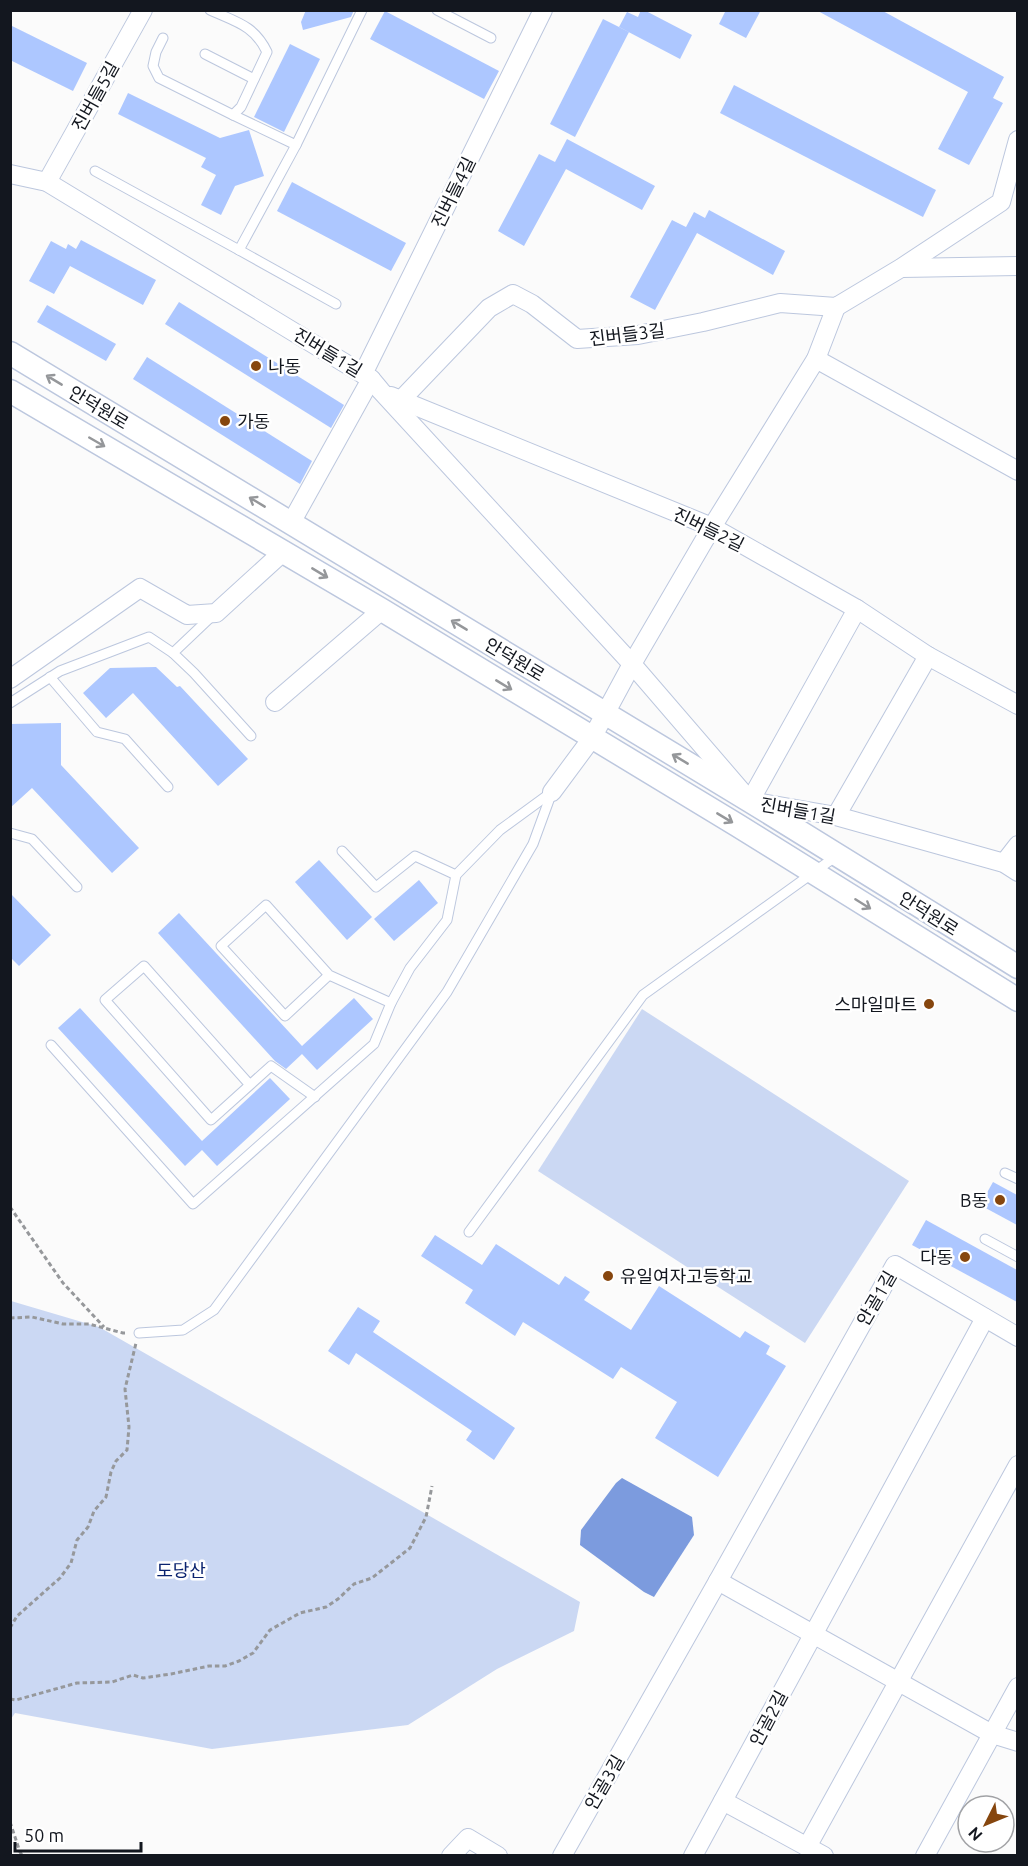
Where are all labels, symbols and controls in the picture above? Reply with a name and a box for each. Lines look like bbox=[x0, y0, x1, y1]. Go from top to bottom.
street label: 진버들5길 bbox=[68, 58, 122, 134]
street label: 진버들4길 bbox=[427, 153, 479, 231]
street label: 진버들3길 bbox=[588, 319, 666, 349]
street label: 진버들1길 bbox=[290, 324, 366, 380]
place label: 나동 bbox=[268, 356, 301, 376]
marker: 나동 bbox=[249, 359, 263, 373]
one-way arrow bbox=[46, 373, 63, 385]
street label: 안덕원로 bbox=[65, 381, 133, 433]
place label: 가동 bbox=[237, 411, 270, 431]
marker: 가동 bbox=[218, 414, 232, 428]
one-way arrow bbox=[88, 436, 105, 448]
one-way arrow bbox=[249, 496, 266, 508]
street label: 진버들2길 bbox=[670, 503, 748, 555]
one-way arrow bbox=[311, 567, 328, 579]
one-way arrow bbox=[451, 618, 468, 630]
street label: 안덕원로 bbox=[481, 633, 549, 685]
one-way arrow bbox=[495, 679, 512, 691]
one-way arrow bbox=[672, 752, 689, 764]
street label: 진버들1길 bbox=[759, 794, 837, 826]
one-way arrow bbox=[716, 812, 733, 824]
street label: 안덕원로 bbox=[896, 887, 962, 939]
one-way arrow bbox=[854, 898, 871, 910]
place label: 스마일마트 bbox=[834, 994, 917, 1014]
marker: 스마일마트 bbox=[922, 997, 936, 1011]
place label: B동 bbox=[960, 1190, 988, 1210]
marker: B동 bbox=[993, 1193, 1007, 1207]
place label: 다동 bbox=[920, 1247, 953, 1267]
marker: 다동 bbox=[958, 1250, 972, 1264]
place label: 유일여자고등학교 bbox=[620, 1266, 752, 1286]
street label: 안골1길 bbox=[852, 1267, 900, 1329]
marker: 유일여자고등학교 bbox=[601, 1269, 615, 1283]
park label: 도당산 bbox=[156, 1560, 206, 1580]
street label: 안골2길 bbox=[745, 1687, 791, 1749]
street label: 안골3길 bbox=[580, 1751, 628, 1813]
north arrow bbox=[956, 1794, 1016, 1854]
scale bar bbox=[15, 1815, 141, 1853]
text: N bbox=[964, 1824, 986, 1845]
text: 50 m bbox=[24, 1825, 64, 1845]

